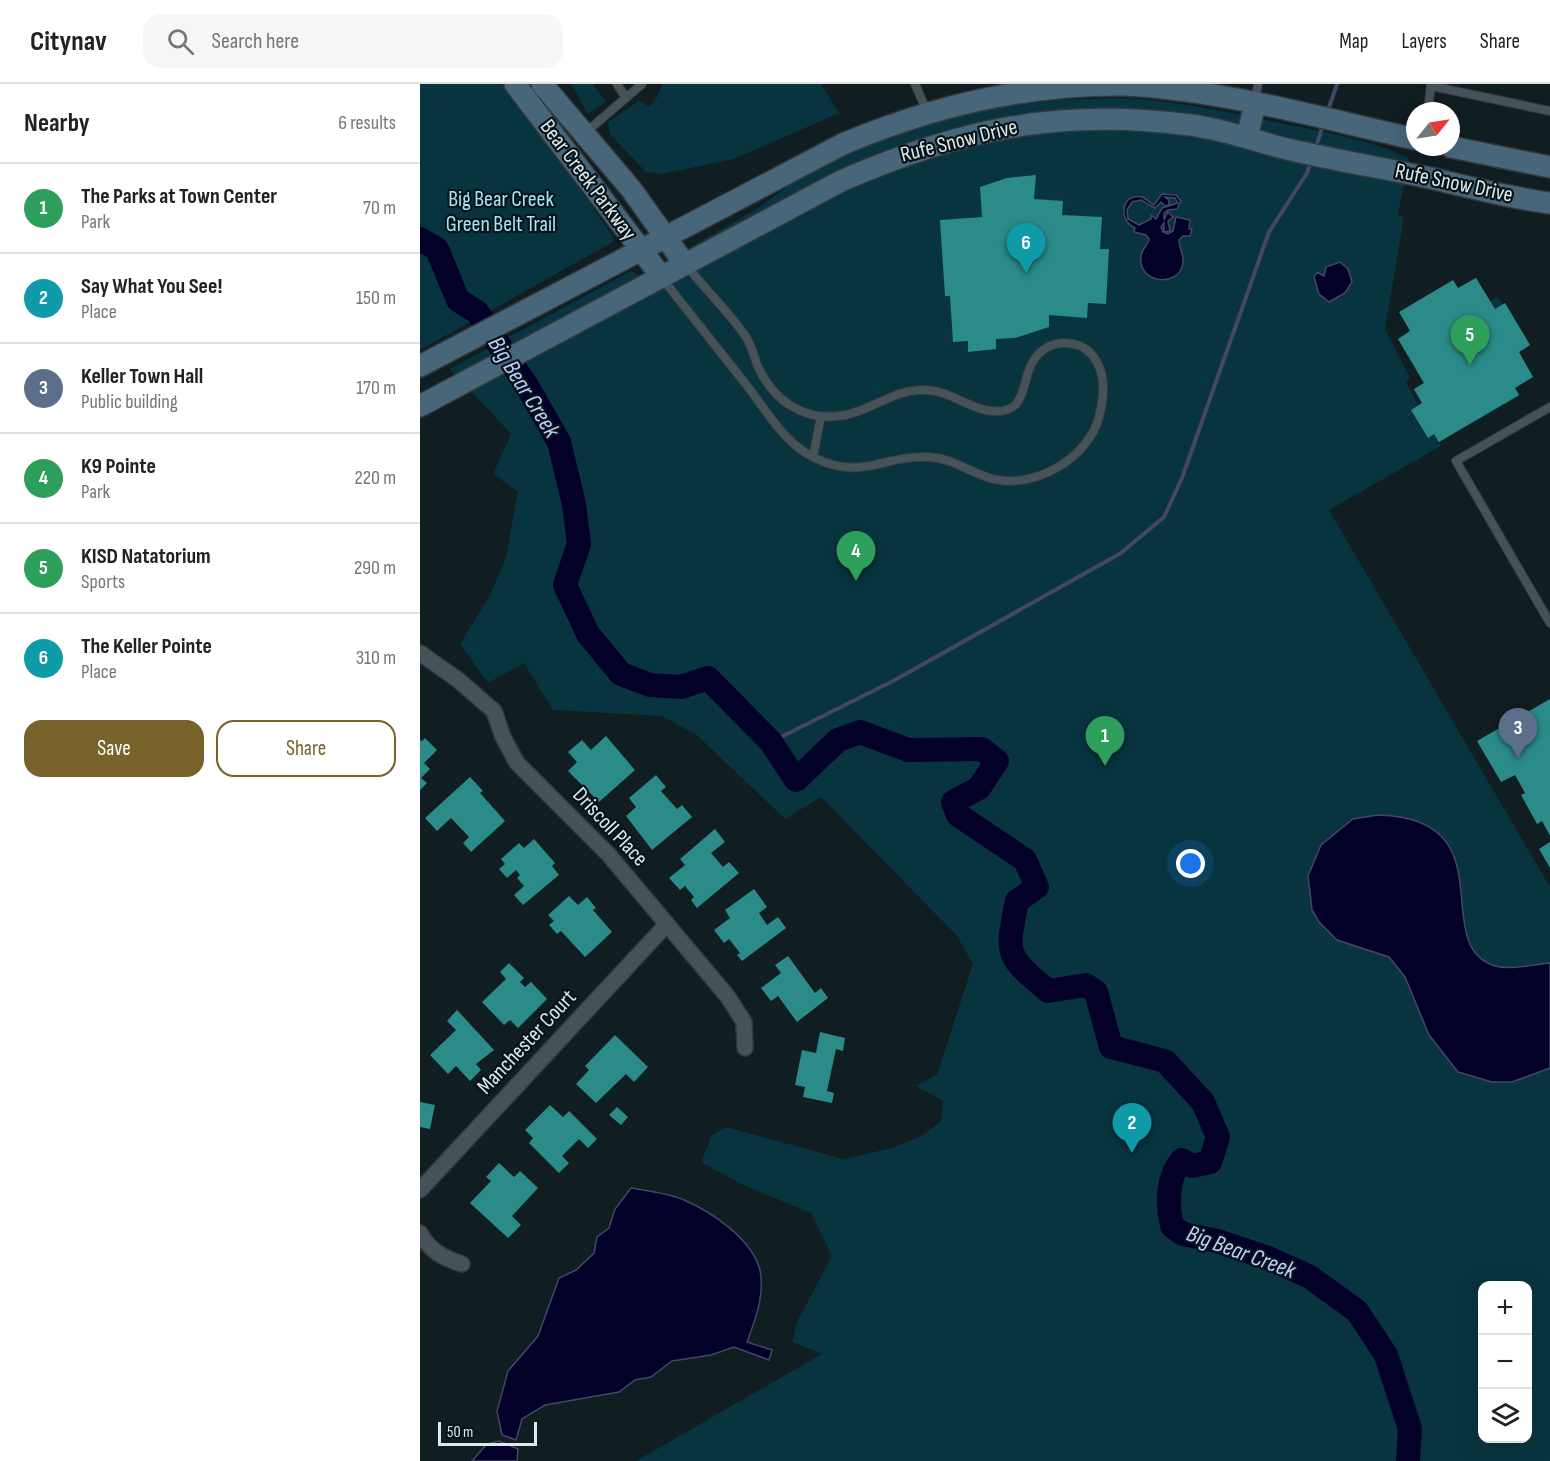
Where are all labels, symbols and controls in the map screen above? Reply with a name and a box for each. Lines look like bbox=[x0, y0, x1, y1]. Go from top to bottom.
search box bbox=[143, 14, 563, 68]
text: Citynav bbox=[30, 25, 107, 58]
icon: search bbox=[164, 25, 197, 58]
text: Search here bbox=[212, 28, 299, 55]
text: Map bbox=[1339, 29, 1368, 54]
text: Layers bbox=[1401, 29, 1447, 54]
text: Share bbox=[1480, 29, 1520, 54]
north arrow bbox=[1406, 102, 1460, 156]
text: Nearby bbox=[24, 108, 90, 139]
text: 6 results bbox=[338, 111, 396, 135]
street label: Rufe Snow Drive bbox=[898, 113, 1020, 169]
street label: Bear Creek Parkway bbox=[534, 114, 642, 246]
street label: Rufe Snow Drive bbox=[1393, 157, 1515, 209]
text: The Parks at Town Center bbox=[81, 183, 277, 210]
park label: Big Bear Creek Green Belt Trail bbox=[446, 186, 556, 238]
text: 1 bbox=[40, 196, 47, 220]
text: 70 m bbox=[363, 196, 396, 220]
text: Park bbox=[81, 210, 110, 234]
pin: 6 bbox=[1006, 224, 1046, 273]
text: Say What You See! bbox=[81, 273, 222, 300]
text: 2 bbox=[39, 286, 48, 310]
text: 150 m bbox=[356, 286, 396, 310]
text: Place bbox=[81, 300, 117, 324]
pin: 5 bbox=[1450, 316, 1490, 365]
water label: Big Bear Creek bbox=[482, 331, 567, 444]
text: Keller Town Hall bbox=[81, 363, 203, 390]
text: 3 bbox=[39, 376, 48, 400]
text: 170 m bbox=[356, 376, 396, 400]
text: Public building bbox=[81, 390, 178, 414]
text: K9 Pointe bbox=[81, 453, 156, 480]
text: 4 bbox=[39, 466, 48, 490]
text: 220 m bbox=[355, 466, 396, 490]
text: Park bbox=[81, 480, 110, 504]
pin: 4 bbox=[836, 532, 876, 581]
text: KISD Natatorium bbox=[81, 543, 211, 570]
text: 5 bbox=[39, 556, 48, 580]
text: 290 m bbox=[354, 556, 396, 580]
text: Sports bbox=[81, 570, 125, 594]
text: The Keller Pointe bbox=[81, 633, 212, 660]
text: 6 bbox=[39, 646, 48, 670]
text: 310 m bbox=[356, 646, 396, 670]
text: Place bbox=[81, 660, 117, 684]
pin: 3 bbox=[1498, 708, 1538, 758]
pin: 1 bbox=[1086, 716, 1124, 766]
button: Save bbox=[24, 720, 204, 777]
button: Share bbox=[216, 720, 396, 777]
street label: Driscoll Place bbox=[567, 782, 653, 872]
your location bbox=[1176, 849, 1205, 878]
street label: Manchester Court bbox=[472, 984, 582, 1100]
pin: 2 bbox=[1112, 1104, 1152, 1153]
water label: Big Bear Creek bbox=[1183, 1219, 1300, 1285]
map controls bbox=[1478, 1281, 1532, 1443]
button: + bbox=[1478, 1281, 1532, 1335]
button: − bbox=[1478, 1335, 1532, 1389]
button: layers bbox=[1478, 1389, 1532, 1443]
scale bar bbox=[438, 1419, 537, 1446]
text: 50 m bbox=[447, 1423, 473, 1442]

